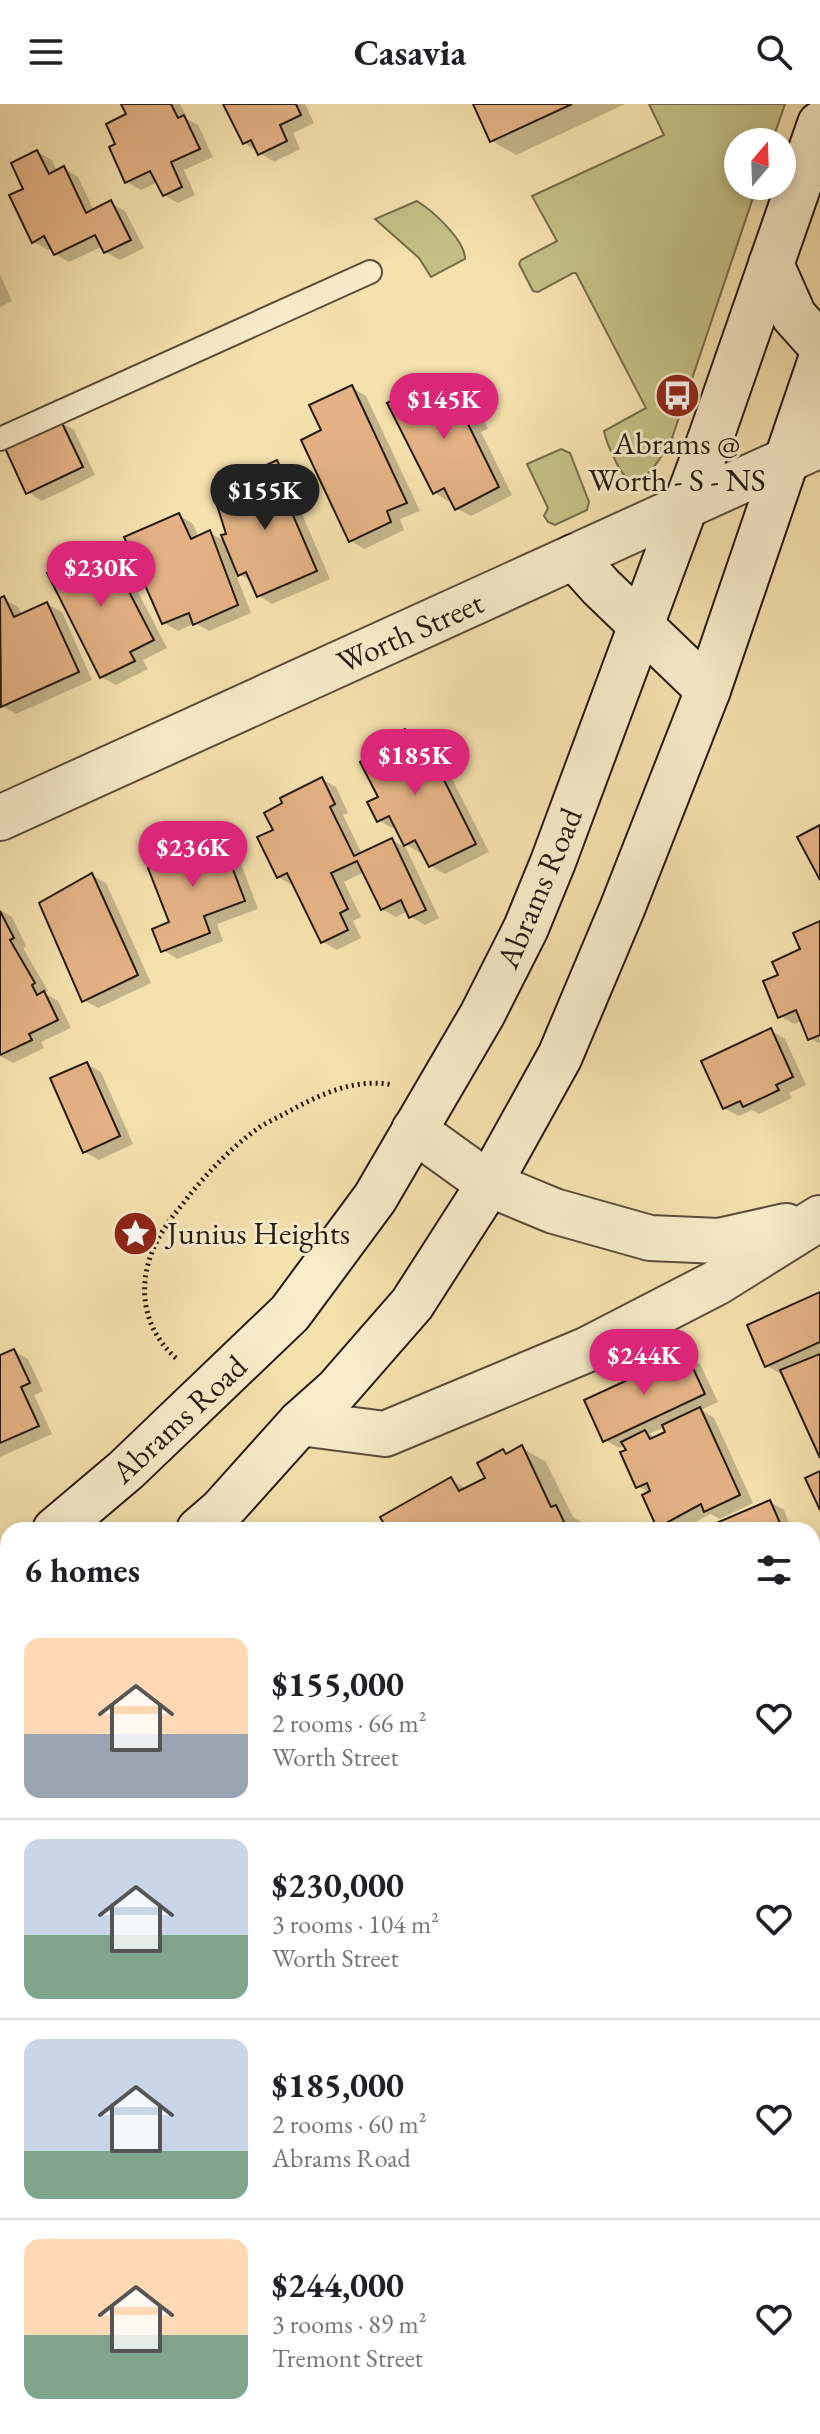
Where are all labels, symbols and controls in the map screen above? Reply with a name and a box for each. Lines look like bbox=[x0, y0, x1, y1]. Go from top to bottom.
text: Casavia bbox=[354, 29, 466, 76]
icon: menu bbox=[24, 30, 68, 74]
icon: search bbox=[752, 30, 796, 74]
north arrow bbox=[724, 128, 796, 200]
map controls bbox=[724, 128, 796, 200]
bus stop icon: Abrams @ Worth - S - NS bbox=[653, 372, 701, 420]
pin: $145K bbox=[388, 373, 500, 441]
text: $145K bbox=[407, 382, 481, 416]
place label: Abrams @ Worth - S - NS bbox=[588, 422, 766, 501]
pin: $155K bbox=[209, 464, 321, 532]
text: $155K bbox=[228, 473, 302, 507]
pin: $230K bbox=[45, 541, 157, 609]
text: $230K bbox=[64, 550, 138, 584]
street label: Worth Street bbox=[330, 581, 490, 683]
pin: $185K bbox=[359, 729, 471, 797]
text: $185K bbox=[378, 738, 452, 772]
street label: Abrams Road bbox=[486, 800, 592, 976]
pin: $236K bbox=[137, 821, 249, 889]
text: $236K bbox=[156, 830, 230, 864]
place icon: Junius Heights bbox=[112, 1209, 160, 1257]
place label: Junius Heights bbox=[164, 1212, 350, 1254]
pin: $244K bbox=[588, 1329, 700, 1397]
text: $244K bbox=[607, 1338, 681, 1372]
street label: Abrams Road bbox=[102, 1345, 256, 1493]
text: 6 homes bbox=[24, 1548, 140, 1592]
icon: filters bbox=[752, 1548, 796, 1592]
text: $155,000 bbox=[272, 1662, 404, 1706]
icon: home bbox=[88, 1670, 184, 1766]
icon: heart bbox=[752, 1696, 796, 1740]
text: 2 rooms · 66 m² bbox=[272, 1706, 427, 1740]
text: Worth Street bbox=[272, 1740, 399, 1774]
text: $230,000 bbox=[272, 1863, 404, 1907]
icon: home bbox=[88, 1871, 184, 1967]
icon: heart bbox=[752, 1897, 796, 1941]
text: 3 rooms · 104 m² bbox=[272, 1907, 439, 1941]
text: Worth Street bbox=[272, 1941, 399, 1975]
text: $185,000 bbox=[272, 2063, 404, 2107]
icon: home bbox=[88, 2071, 184, 2167]
icon: heart bbox=[752, 2097, 796, 2141]
text: 2 rooms · 60 m² bbox=[272, 2107, 427, 2141]
text: Abrams Road bbox=[272, 2141, 411, 2175]
text: $244,000 bbox=[272, 2263, 404, 2307]
icon: home bbox=[88, 2271, 184, 2367]
icon: heart bbox=[752, 2297, 796, 2341]
text: 3 rooms · 89 m² bbox=[272, 2307, 427, 2341]
text: Tremont Street bbox=[272, 2341, 423, 2375]

